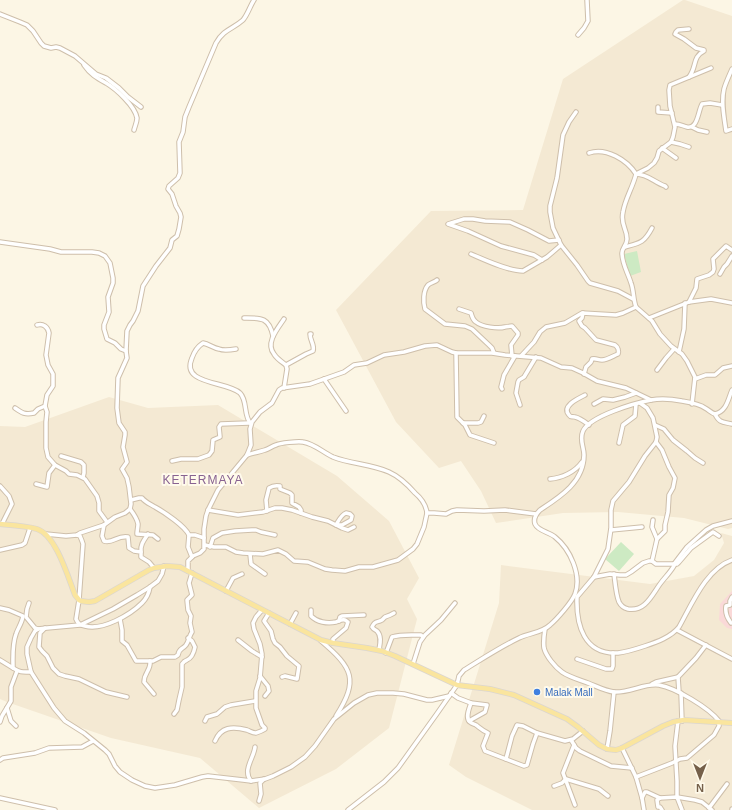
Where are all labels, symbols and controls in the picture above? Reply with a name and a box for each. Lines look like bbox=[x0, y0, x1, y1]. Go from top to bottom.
district label: KETERMAYA bbox=[162, 473, 244, 487]
marker: Malak Mall bbox=[532, 687, 542, 697]
place label: Malak Mall bbox=[545, 687, 593, 698]
north arrow bbox=[680, 758, 720, 798]
text: N bbox=[696, 782, 704, 794]

